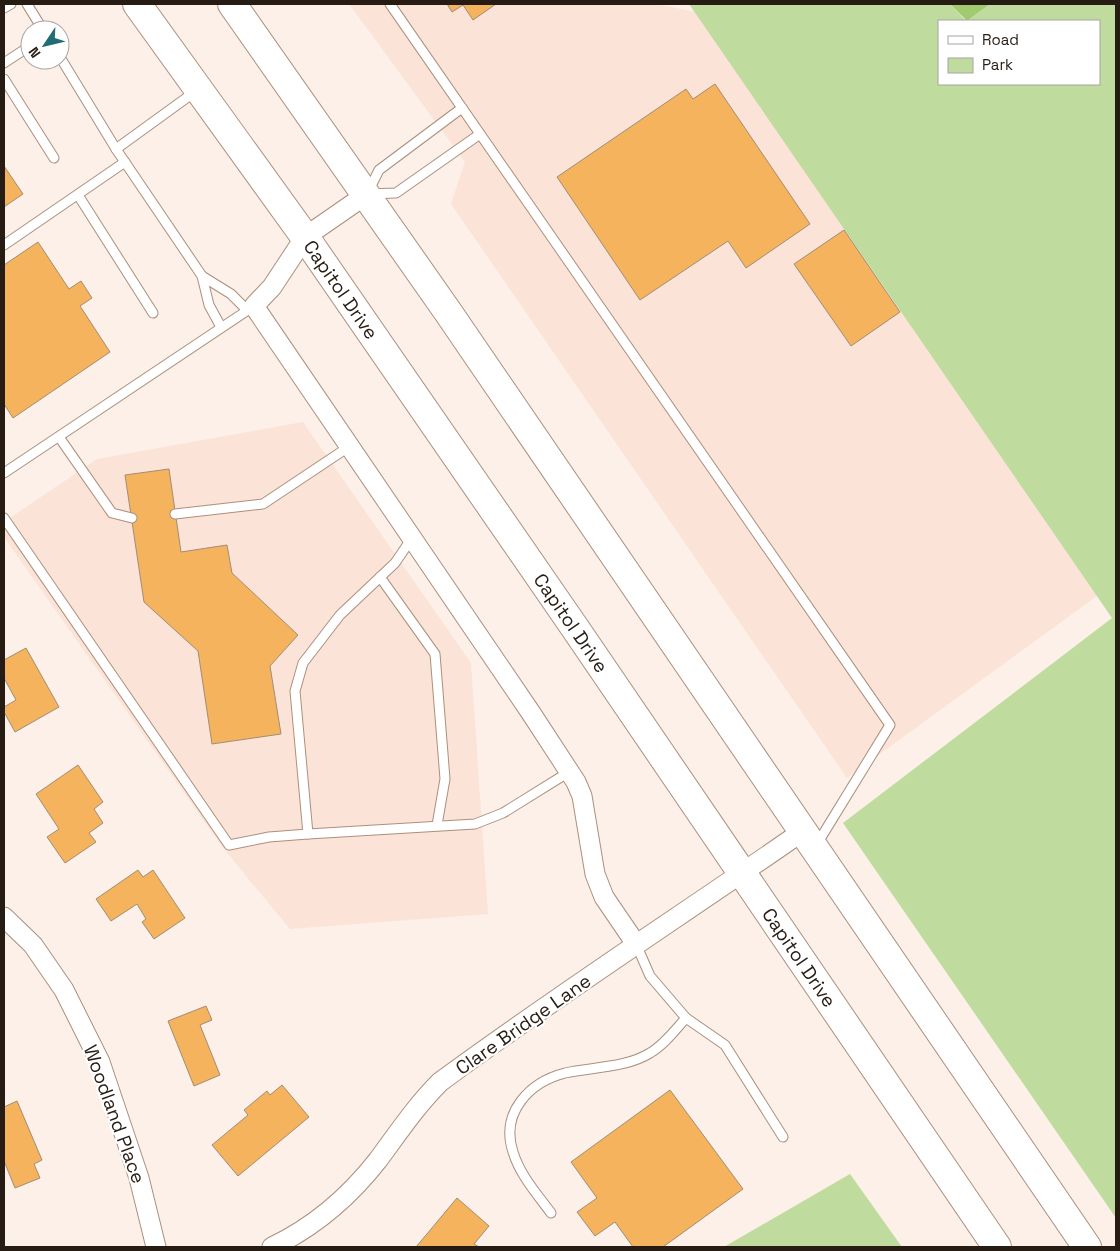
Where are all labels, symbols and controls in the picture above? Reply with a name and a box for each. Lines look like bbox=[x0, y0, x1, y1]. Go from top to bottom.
north arrow bbox=[20, 20, 70, 70]
legend bbox=[938, 20, 1100, 85]
text: Road bbox=[982, 30, 1019, 49]
text: N bbox=[24, 43, 44, 61]
text: Park bbox=[982, 55, 1013, 74]
street label: Capitol Drive bbox=[298, 235, 384, 344]
street label: Capitol Drive bbox=[528, 568, 614, 678]
street label: Capitol Drive bbox=[756, 903, 842, 1012]
street label: Clare Bridge Lane bbox=[451, 968, 596, 1080]
street label: Woodland Place bbox=[78, 1041, 151, 1187]

